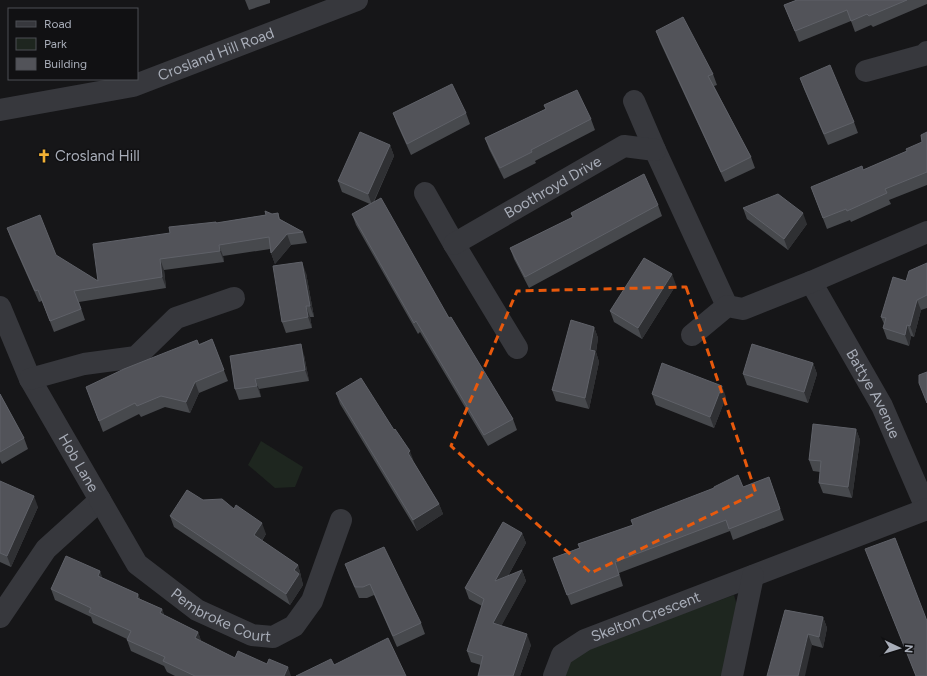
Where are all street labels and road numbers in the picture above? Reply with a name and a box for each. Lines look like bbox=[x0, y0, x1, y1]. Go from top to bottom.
street label: Crosland Hill Road bbox=[155, 24, 277, 85]
street label: Boothroyd Drive bbox=[501, 152, 605, 222]
street label: Battye Avenue bbox=[842, 346, 904, 441]
street label: Hob Lane bbox=[55, 431, 103, 495]
street label: Pembroke Court bbox=[167, 584, 272, 646]
street label: Skelton Crescent bbox=[588, 587, 703, 646]

